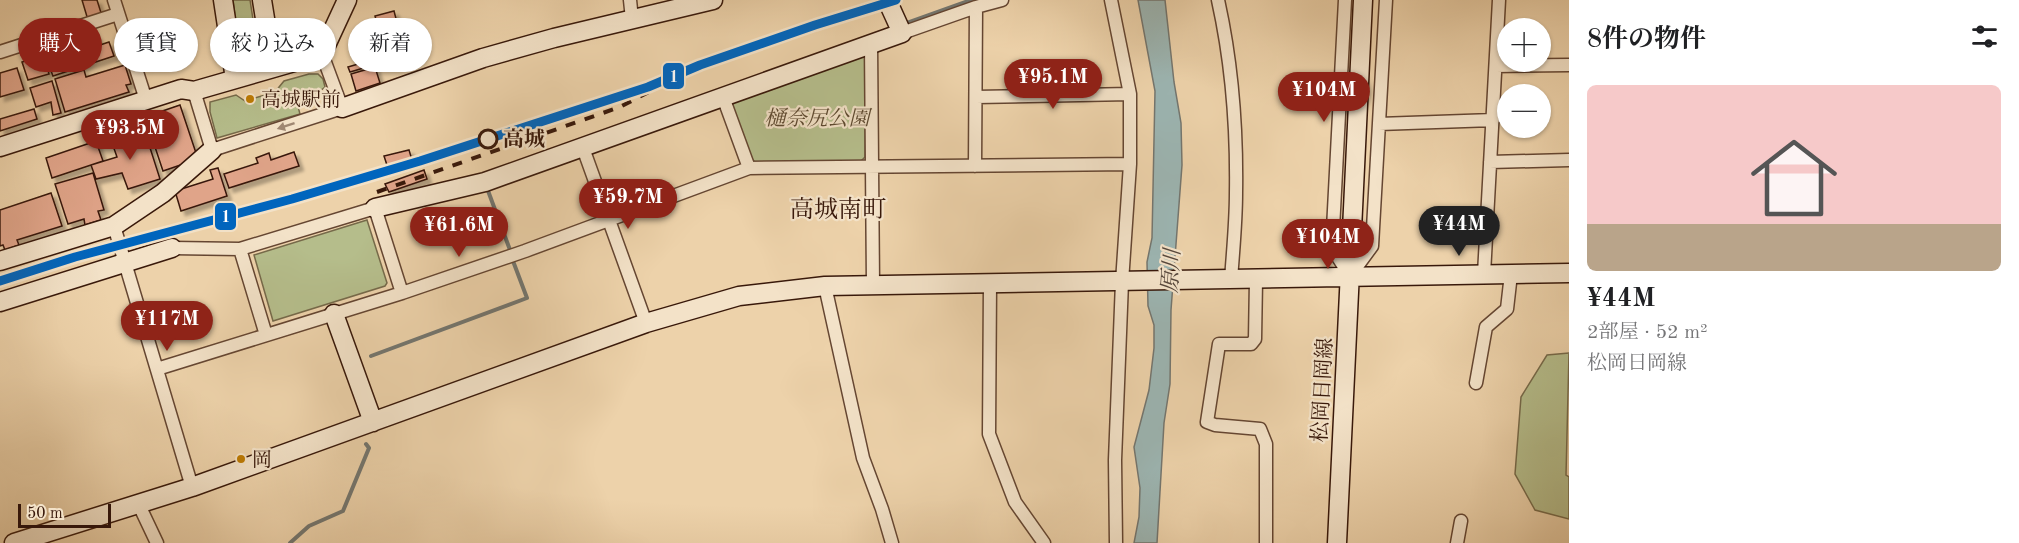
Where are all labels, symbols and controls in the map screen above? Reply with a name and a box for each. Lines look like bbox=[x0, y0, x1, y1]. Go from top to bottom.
chip: 購入 bbox=[18, 18, 102, 72]
chip: 賃貸 bbox=[114, 18, 198, 72]
chip: 絞り込み bbox=[210, 18, 336, 72]
chip: 新着 bbox=[348, 18, 432, 72]
map controls bbox=[1497, 18, 1551, 138]
button: + bbox=[1497, 18, 1551, 72]
icon: filters bbox=[1968, 20, 2001, 53]
text: 8件の物件 bbox=[1587, 27, 1706, 53]
pin: ¥95.1M bbox=[1004, 59, 1102, 110]
line badge: 1 bbox=[662, 62, 685, 90]
text: ¥95.1M bbox=[1018, 68, 1088, 88]
text: 1 bbox=[669, 70, 679, 86]
pin: ¥104M bbox=[1282, 72, 1366, 123]
text: ¥104M bbox=[1292, 81, 1356, 101]
button: − bbox=[1497, 84, 1551, 138]
place label: 高城駅前 bbox=[261, 89, 341, 111]
marker: 高城駅前 bbox=[244, 93, 256, 105]
park label: 樋奈尻公園 bbox=[765, 107, 872, 130]
pin: ¥93.5M bbox=[81, 110, 179, 161]
text: ¥93.5M bbox=[95, 119, 165, 139]
one-way arrow bbox=[277, 121, 295, 131]
icon: home bbox=[1740, 124, 1848, 232]
place label: 高城 bbox=[503, 128, 545, 151]
marker: 高城 bbox=[478, 129, 498, 149]
pin: ¥59.7M bbox=[579, 179, 677, 230]
text: ¥59.7M bbox=[593, 188, 663, 208]
district label: 高城南町 bbox=[790, 196, 886, 223]
line badge: 1 bbox=[214, 202, 237, 231]
pin: ¥44M bbox=[1423, 206, 1495, 257]
pin: ¥61.6M bbox=[410, 207, 508, 258]
text: 1 bbox=[221, 210, 231, 226]
text: ¥44M bbox=[1433, 215, 1485, 235]
text: ¥61.6M bbox=[424, 216, 494, 236]
pin: ¥104M bbox=[1286, 219, 1370, 270]
text: ¥104M bbox=[1296, 228, 1360, 248]
water label: 原川 bbox=[1157, 246, 1185, 294]
text: ¥44M bbox=[1587, 286, 1655, 312]
pin: ¥117M bbox=[125, 301, 209, 352]
text: ¥117M bbox=[135, 310, 199, 330]
text: 2部屋 · 52 m² bbox=[1587, 323, 1708, 343]
street label: 松岡日岡線 bbox=[1308, 337, 1337, 443]
text: 松岡日岡線 bbox=[1587, 354, 1687, 374]
place label: 岡 bbox=[252, 449, 272, 471]
marker: 岡 bbox=[235, 453, 247, 465]
scale bar bbox=[18, 501, 111, 528]
text: 50 m bbox=[27, 506, 63, 522]

